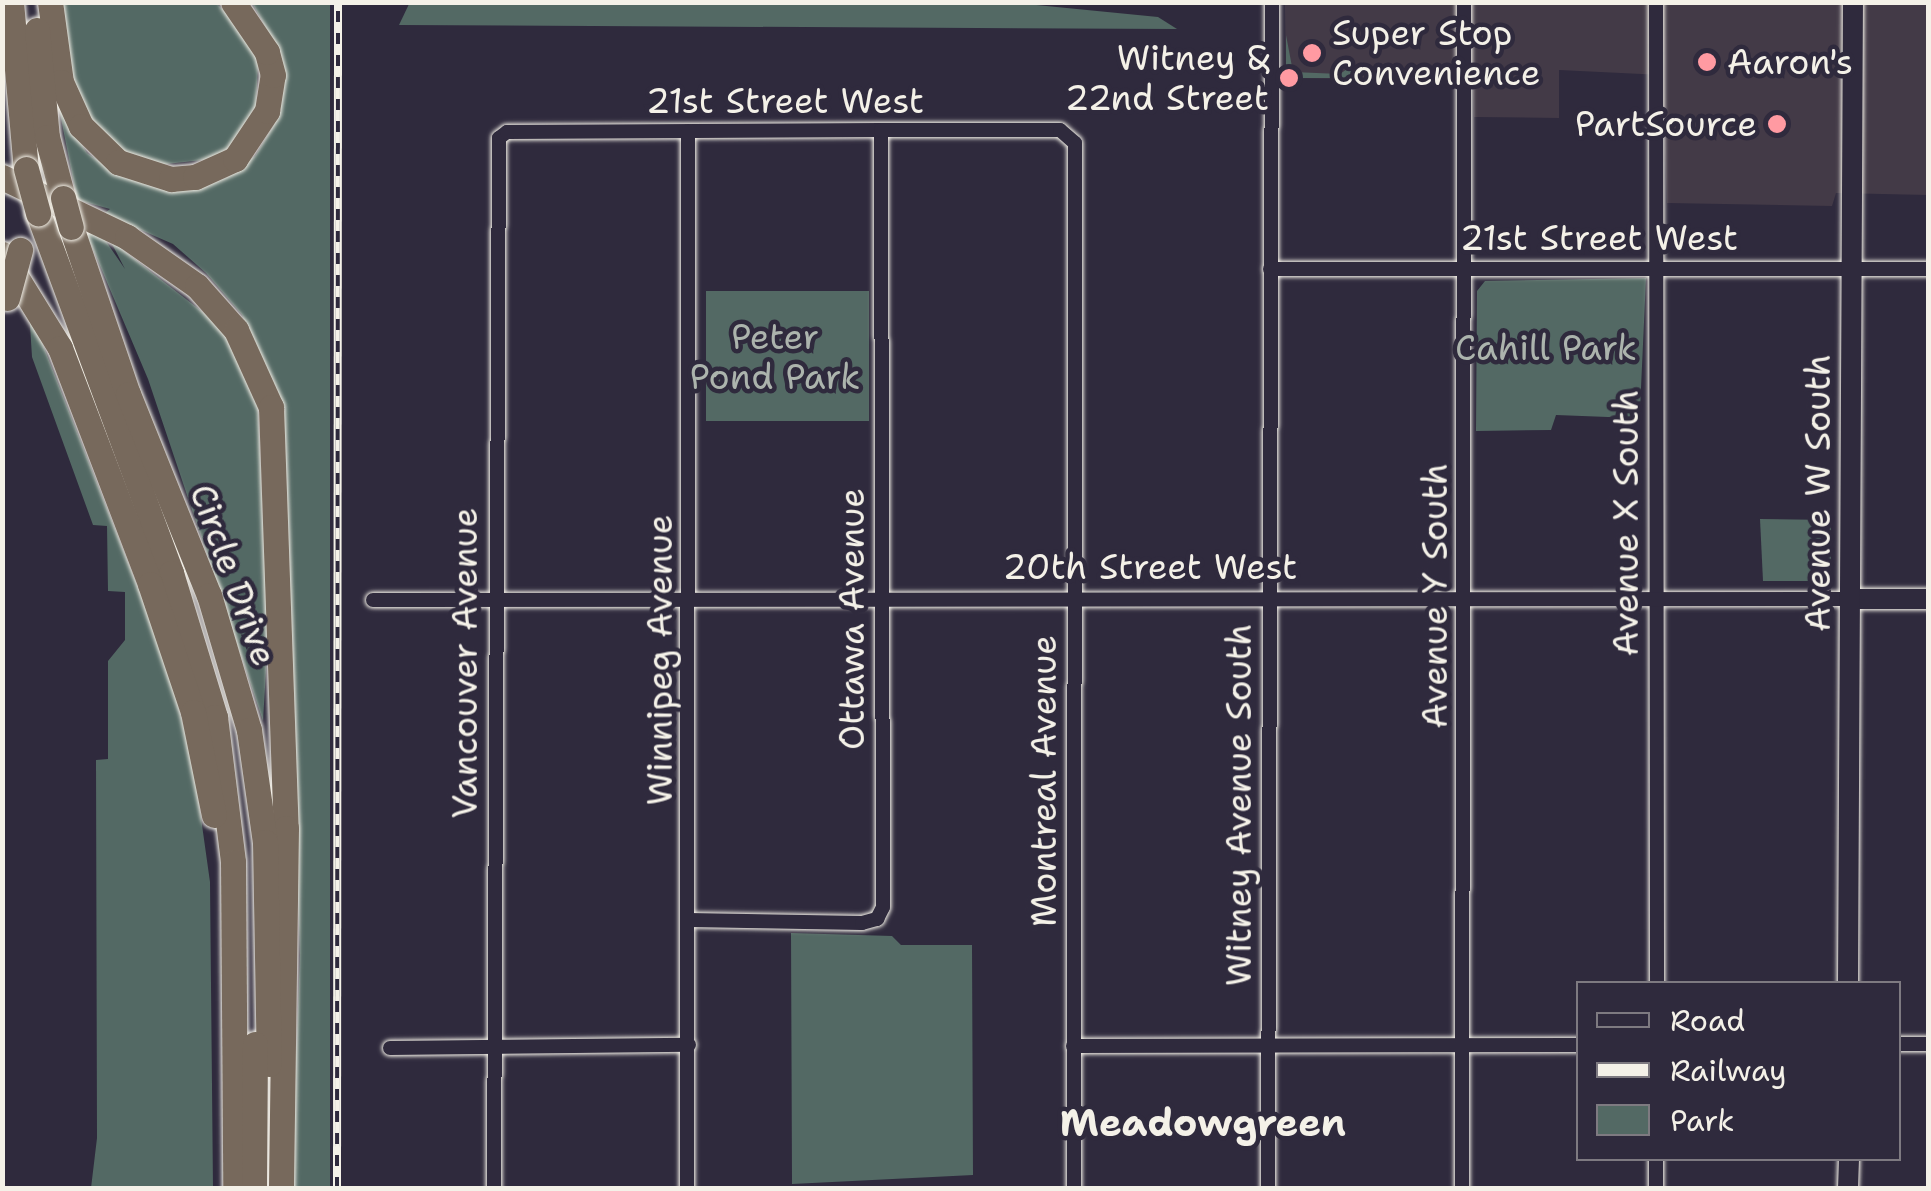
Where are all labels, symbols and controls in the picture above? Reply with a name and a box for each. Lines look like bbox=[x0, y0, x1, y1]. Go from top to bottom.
place label: Super Stop Convenience bbox=[1332, 12, 1540, 94]
place label: Witney & 22nd Street bbox=[1065, 37, 1269, 119]
place label: Aaron's bbox=[1727, 41, 1853, 83]
marker: Super Stop Convenience bbox=[1301, 42, 1323, 64]
marker: Aaron's bbox=[1696, 51, 1718, 73]
marker: Witney & 22nd Street bbox=[1278, 67, 1300, 89]
street label: 21st Street West bbox=[646, 80, 924, 122]
place label: PartSource bbox=[1575, 103, 1757, 145]
marker: PartSource bbox=[1766, 113, 1788, 135]
street label: 21st Street West bbox=[1460, 217, 1738, 259]
park label: Peter Pond Park bbox=[690, 316, 860, 398]
park label: Cahill Park bbox=[1455, 327, 1637, 369]
street label: Avenue W South bbox=[1797, 354, 1839, 632]
street label: Avenue X South bbox=[1605, 390, 1647, 656]
street label: Avenue Y South bbox=[1414, 463, 1456, 729]
street label: Circle Drive bbox=[181, 479, 285, 671]
street label: Ottawa Avenue bbox=[831, 488, 873, 750]
street label: Vancouver Avenue bbox=[444, 507, 486, 819]
street label: Winnipeg Avenue bbox=[639, 514, 681, 806]
street label: 20th Street West bbox=[1003, 546, 1297, 588]
street label: Witney Avenue South bbox=[1218, 624, 1260, 986]
street label: Montreal Avenue bbox=[1023, 635, 1065, 927]
legend bbox=[1576, 981, 1901, 1161]
text: Road bbox=[1670, 1000, 1745, 1041]
text: Railway bbox=[1670, 1050, 1786, 1091]
district label: Meadowgreen bbox=[1060, 1100, 1346, 1146]
text: Park bbox=[1670, 1100, 1734, 1141]

